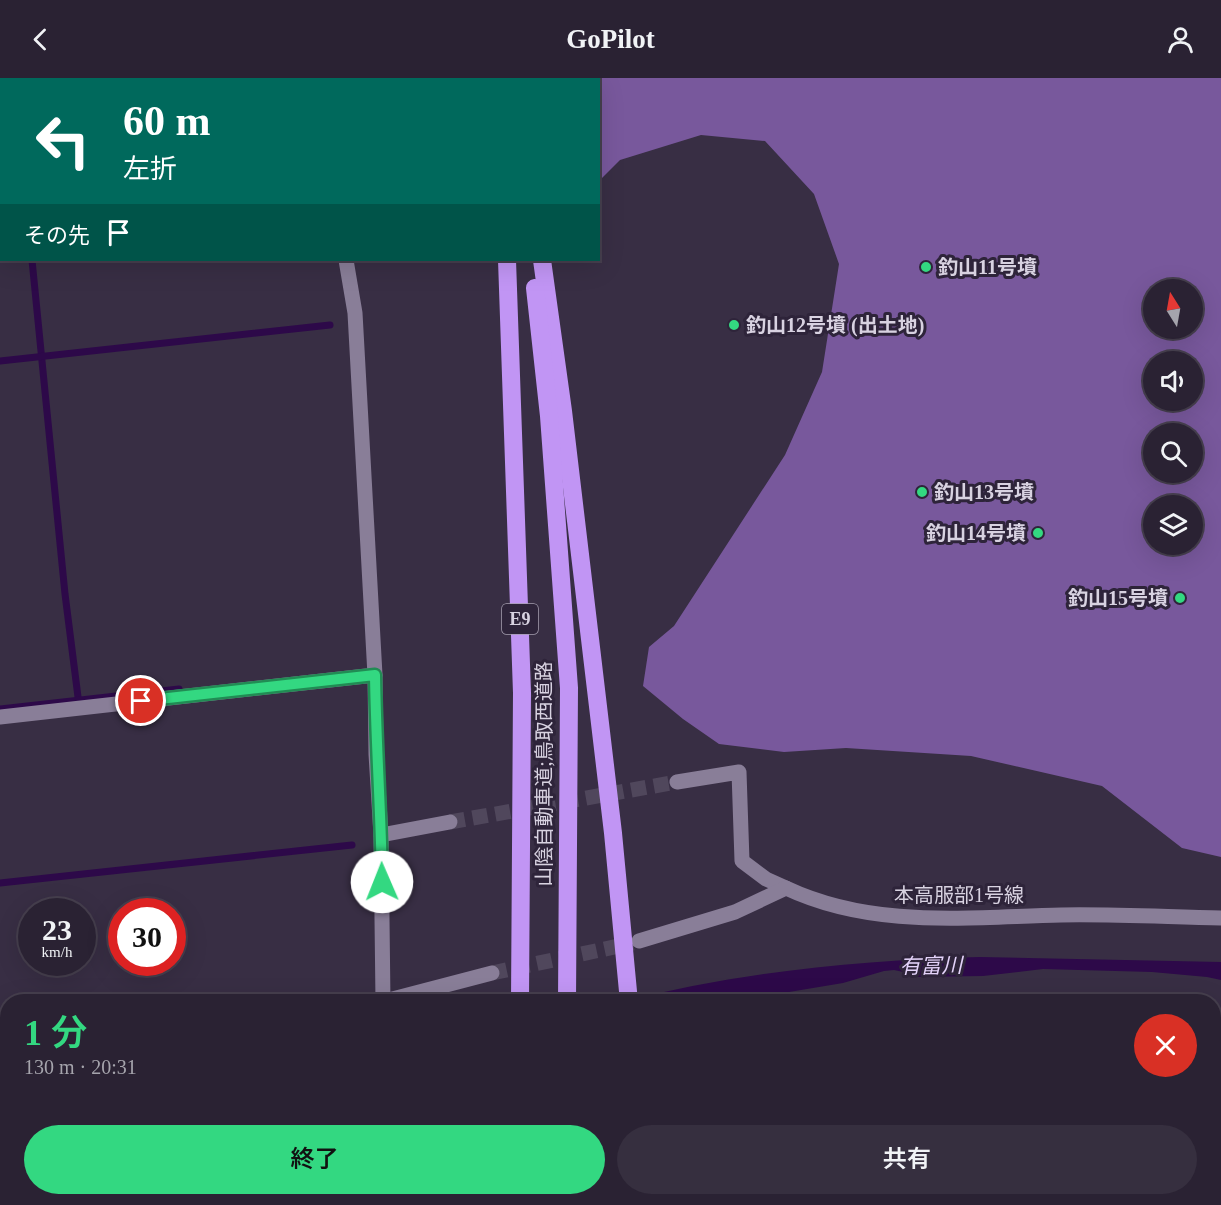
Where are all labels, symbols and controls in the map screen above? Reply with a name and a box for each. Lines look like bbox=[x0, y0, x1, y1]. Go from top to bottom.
icon: back bbox=[24, 23, 57, 56]
icon: person bbox=[1164, 23, 1197, 56]
text: GoPilot bbox=[566, 24, 655, 54]
text: 60 m bbox=[123, 98, 211, 144]
icon: left bbox=[24, 102, 102, 180]
text: 左折 bbox=[123, 154, 177, 184]
icon: arrive bbox=[102, 216, 135, 249]
text: その先 bbox=[24, 223, 90, 248]
place label: 釣山11号墳 bbox=[938, 256, 1037, 278]
marker: 釣山11号墳 bbox=[919, 260, 933, 274]
north arrow bbox=[1143, 279, 1203, 339]
map controls bbox=[1143, 279, 1203, 555]
place label: 釣山12号墳 (出土地) bbox=[746, 314, 924, 337]
marker: 釣山12号墳 (出土地) bbox=[727, 318, 741, 332]
button: sound bbox=[1143, 351, 1203, 411]
button: search bbox=[1143, 423, 1203, 483]
place label: 釣山13号墳 bbox=[934, 481, 1034, 503]
marker: 釣山13号墳 bbox=[915, 485, 929, 499]
button: layers bbox=[1143, 495, 1203, 555]
place label: 釣山14号墳 bbox=[926, 522, 1026, 544]
marker: 釣山14号墳 bbox=[1031, 526, 1045, 540]
place label: 釣山15号墳 bbox=[1068, 587, 1168, 609]
marker: 釣山15号墳 bbox=[1173, 591, 1187, 605]
road number: E9 bbox=[502, 604, 538, 634]
street label: 山陰自動車道;鳥取西道路 bbox=[533, 661, 555, 887]
pin bbox=[115, 675, 166, 726]
icon: arrive bbox=[124, 684, 157, 717]
position arrow bbox=[350, 850, 414, 914]
street label: 本高服部1号線 bbox=[894, 884, 1024, 906]
speed limit sign: 30 bbox=[108, 898, 186, 976]
text: 23 bbox=[42, 913, 72, 946]
text: km/h bbox=[42, 944, 72, 960]
water label: 有富川 bbox=[899, 953, 965, 979]
text: 1 分 bbox=[24, 1013, 87, 1053]
button: close bbox=[1134, 1014, 1197, 1077]
text: 130 m · 20:31 bbox=[24, 1056, 137, 1078]
button: 終了 bbox=[24, 1125, 605, 1194]
button: 共有 bbox=[617, 1125, 1197, 1194]

